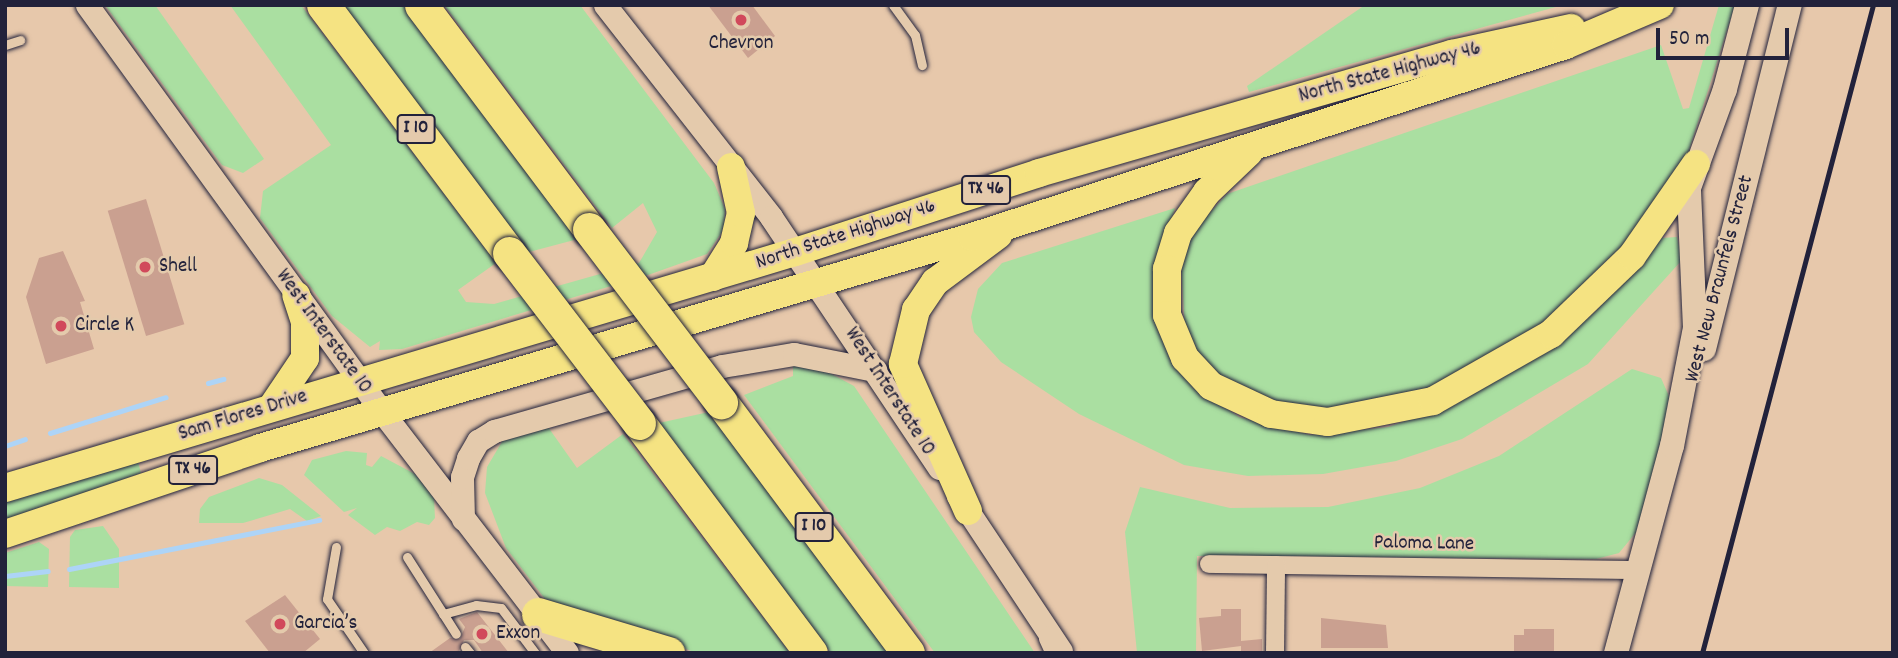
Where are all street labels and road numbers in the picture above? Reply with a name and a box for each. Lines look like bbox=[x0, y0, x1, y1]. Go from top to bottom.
street label: North State Highway 46 bbox=[1296, 37, 1484, 109]
road number: I 10 bbox=[395, 113, 437, 144]
street label: West New Braunfels Street bbox=[1680, 173, 1760, 385]
road number: TX 46 bbox=[960, 174, 1012, 206]
street label: North State Highway 46 bbox=[753, 194, 939, 276]
street label: West Interstate 10 bbox=[269, 265, 377, 399]
street label: West Interstate 10 bbox=[838, 323, 940, 461]
street label: Sam Flores Drive bbox=[176, 384, 310, 448]
road number: TX 46 bbox=[167, 454, 219, 485]
road number: I 10 bbox=[793, 512, 835, 542]
street label: Paloma Lane bbox=[1374, 531, 1474, 557]

